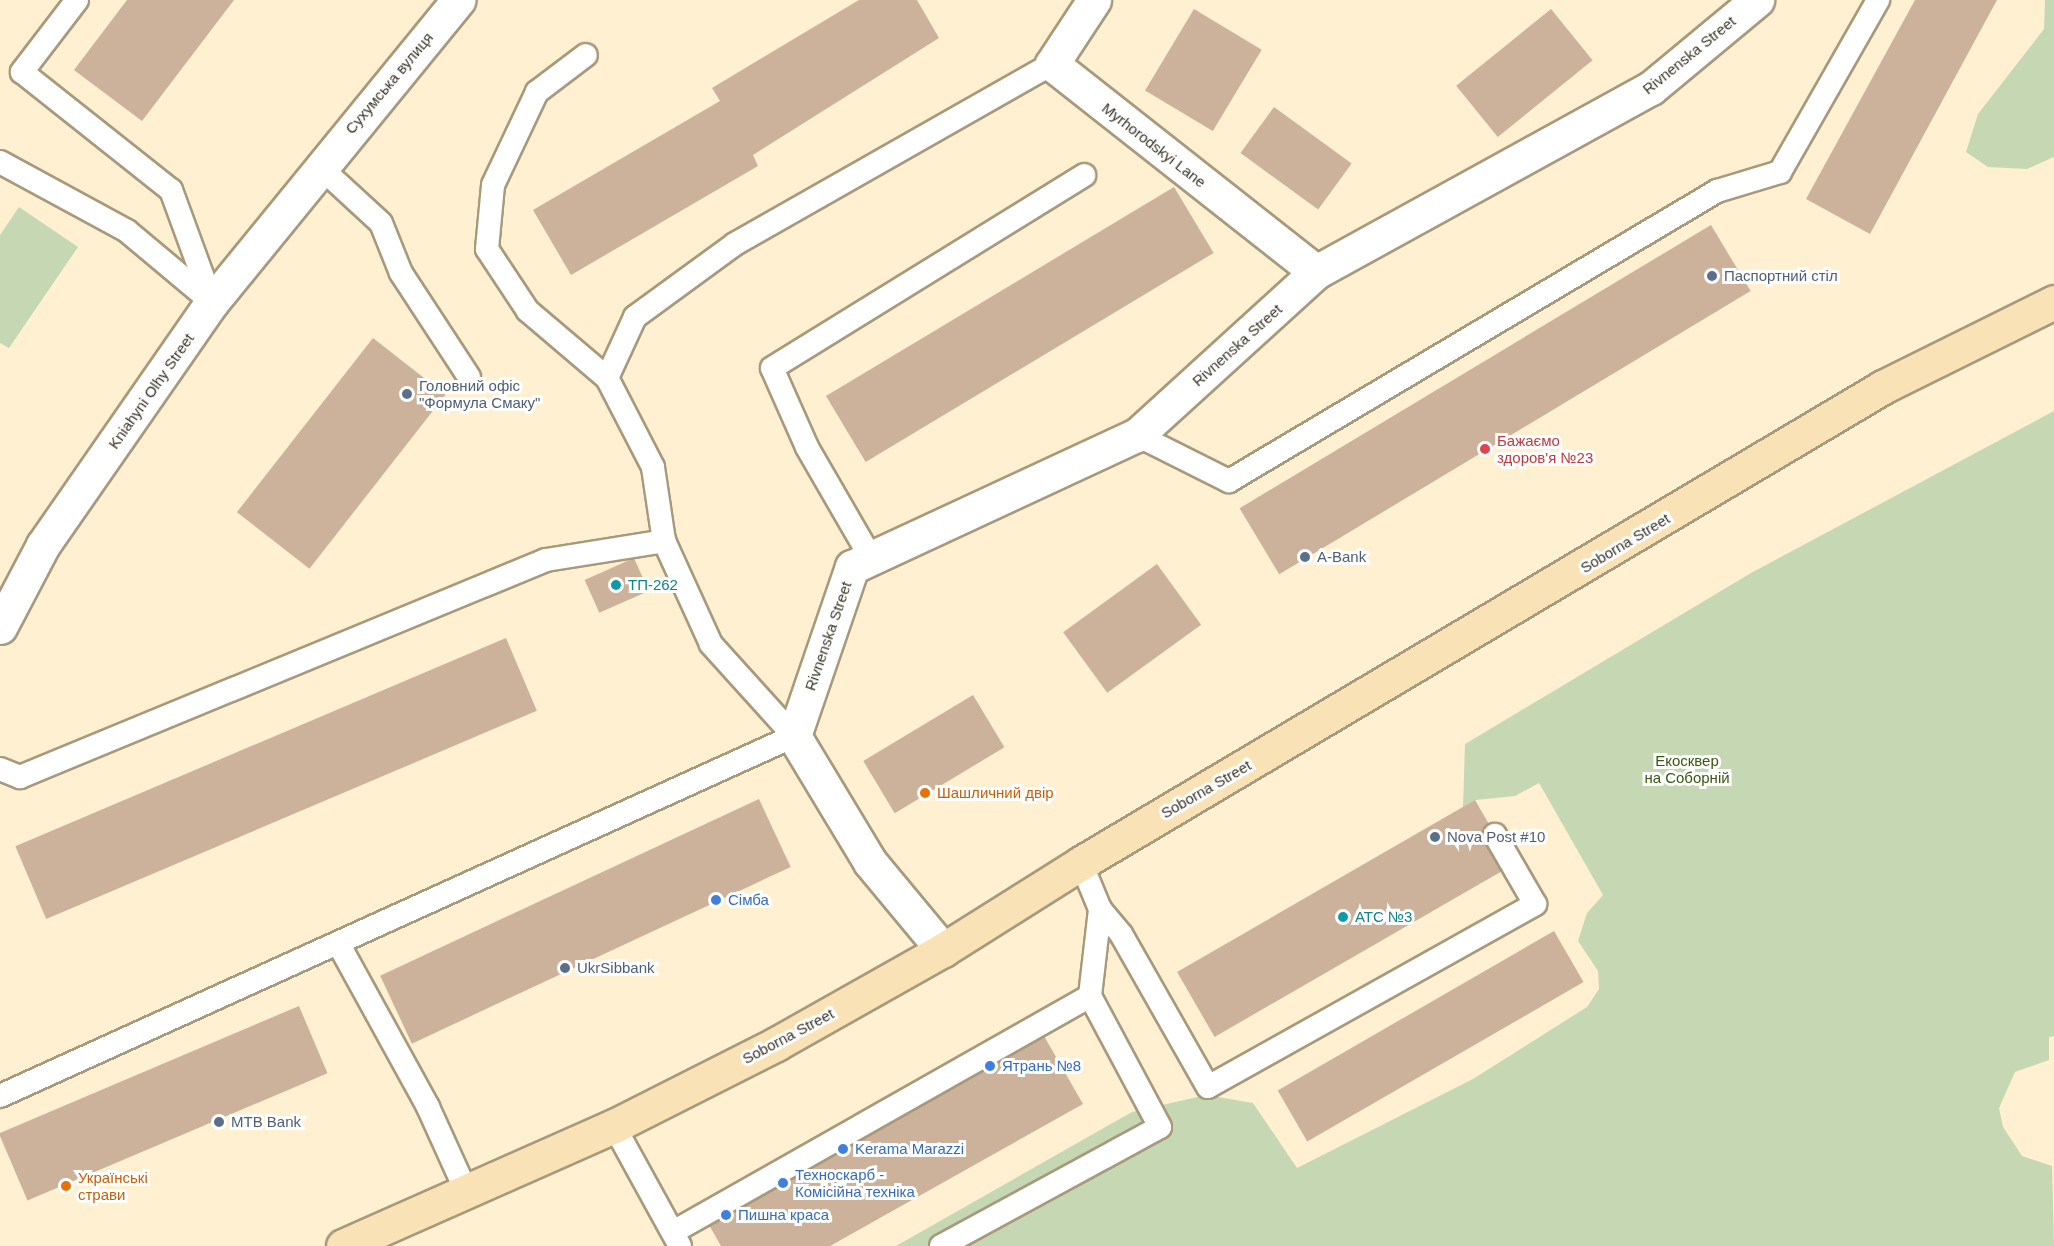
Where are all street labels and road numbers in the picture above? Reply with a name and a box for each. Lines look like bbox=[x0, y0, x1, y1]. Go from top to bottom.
street label: Rivnenska Street bbox=[1639, 12, 1739, 98]
street label: Сухумська вулиця bbox=[341, 29, 437, 137]
street label: Myrhorodskyi Lane bbox=[1099, 99, 1209, 191]
street label: Rivnenska Street bbox=[1189, 300, 1285, 390]
street label: Kniahyni Olhy Street bbox=[104, 330, 198, 452]
street label: Soborna Street bbox=[1577, 509, 1673, 577]
street label: Rivnenska Street bbox=[801, 579, 855, 693]
street label: Soborna Street bbox=[1158, 756, 1254, 822]
street label: Soborna Street bbox=[739, 1004, 837, 1068]

